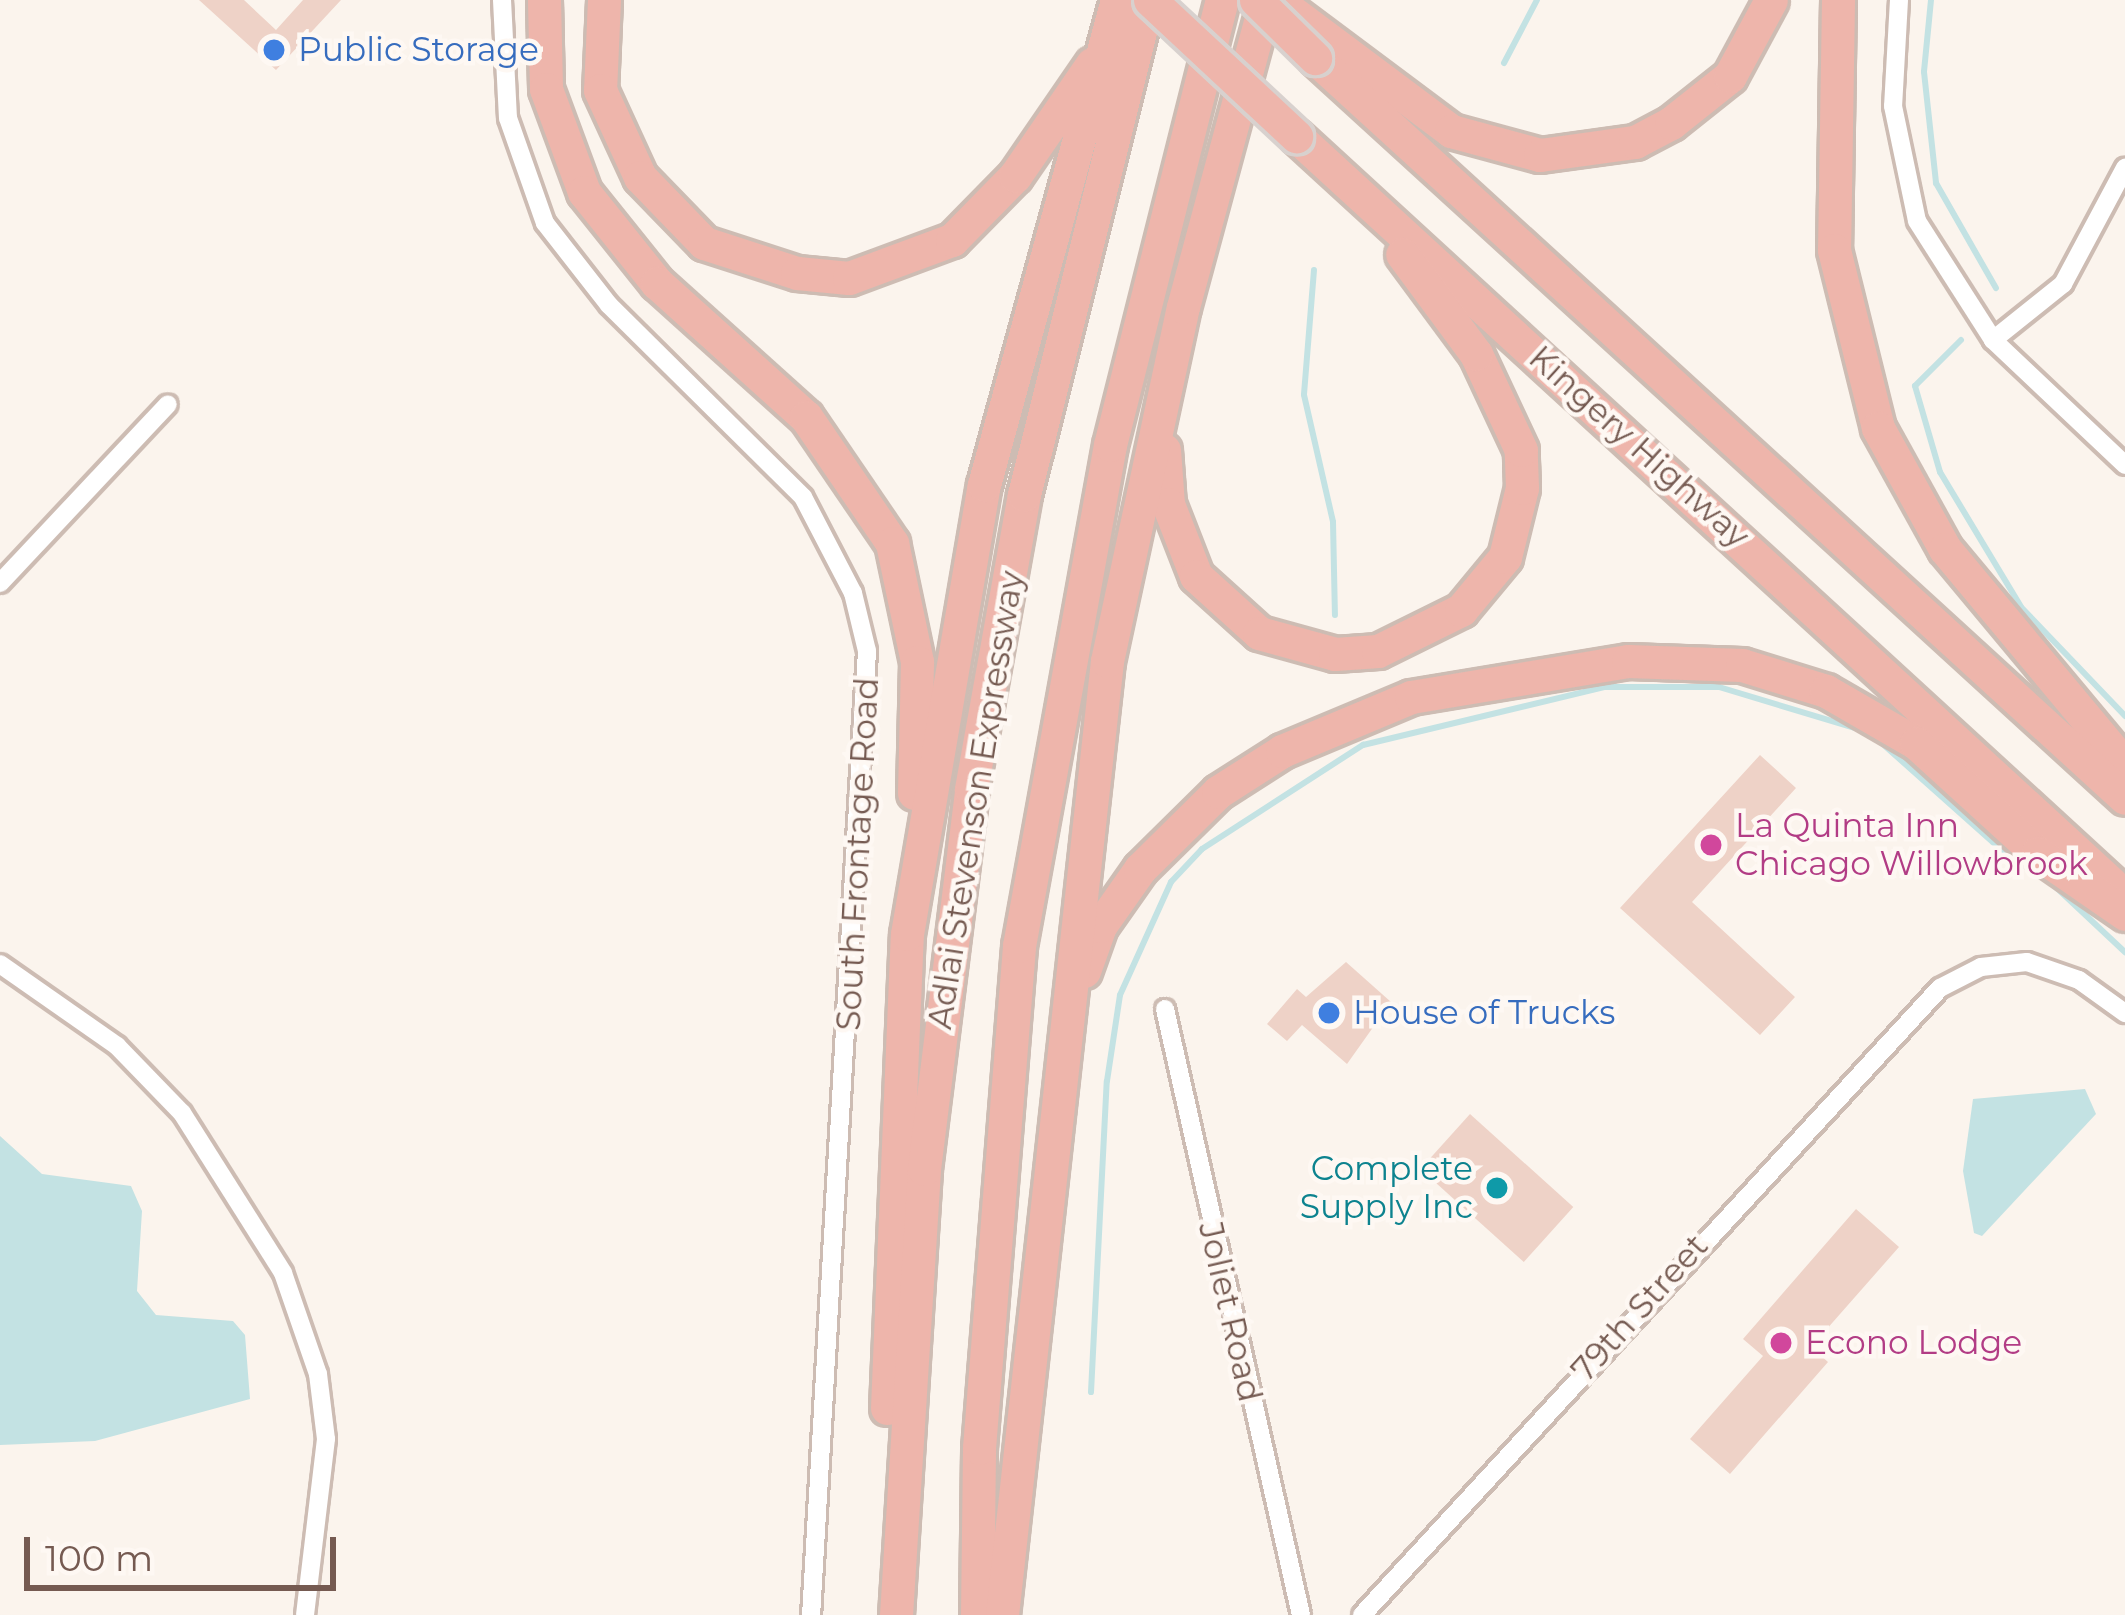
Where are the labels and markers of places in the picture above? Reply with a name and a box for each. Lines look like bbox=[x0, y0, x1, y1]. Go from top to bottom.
place label: Public Storage bbox=[298, 30, 539, 70]
marker: Public Storage bbox=[261, 37, 287, 63]
place label: La Quinta Inn Chicago Willowbrook bbox=[1735, 806, 2088, 884]
marker: La Quinta Inn Chicago Willowbrook bbox=[1698, 832, 1724, 858]
place label: House of Trucks bbox=[1353, 993, 1615, 1033]
marker: House of Trucks bbox=[1316, 1000, 1342, 1026]
place label: Complete Supply Inc bbox=[1300, 1149, 1473, 1227]
marker: Complete Supply Inc bbox=[1484, 1175, 1510, 1201]
place label: Econo Lodge bbox=[1805, 1323, 2022, 1363]
marker: Econo Lodge bbox=[1768, 1330, 1794, 1356]

